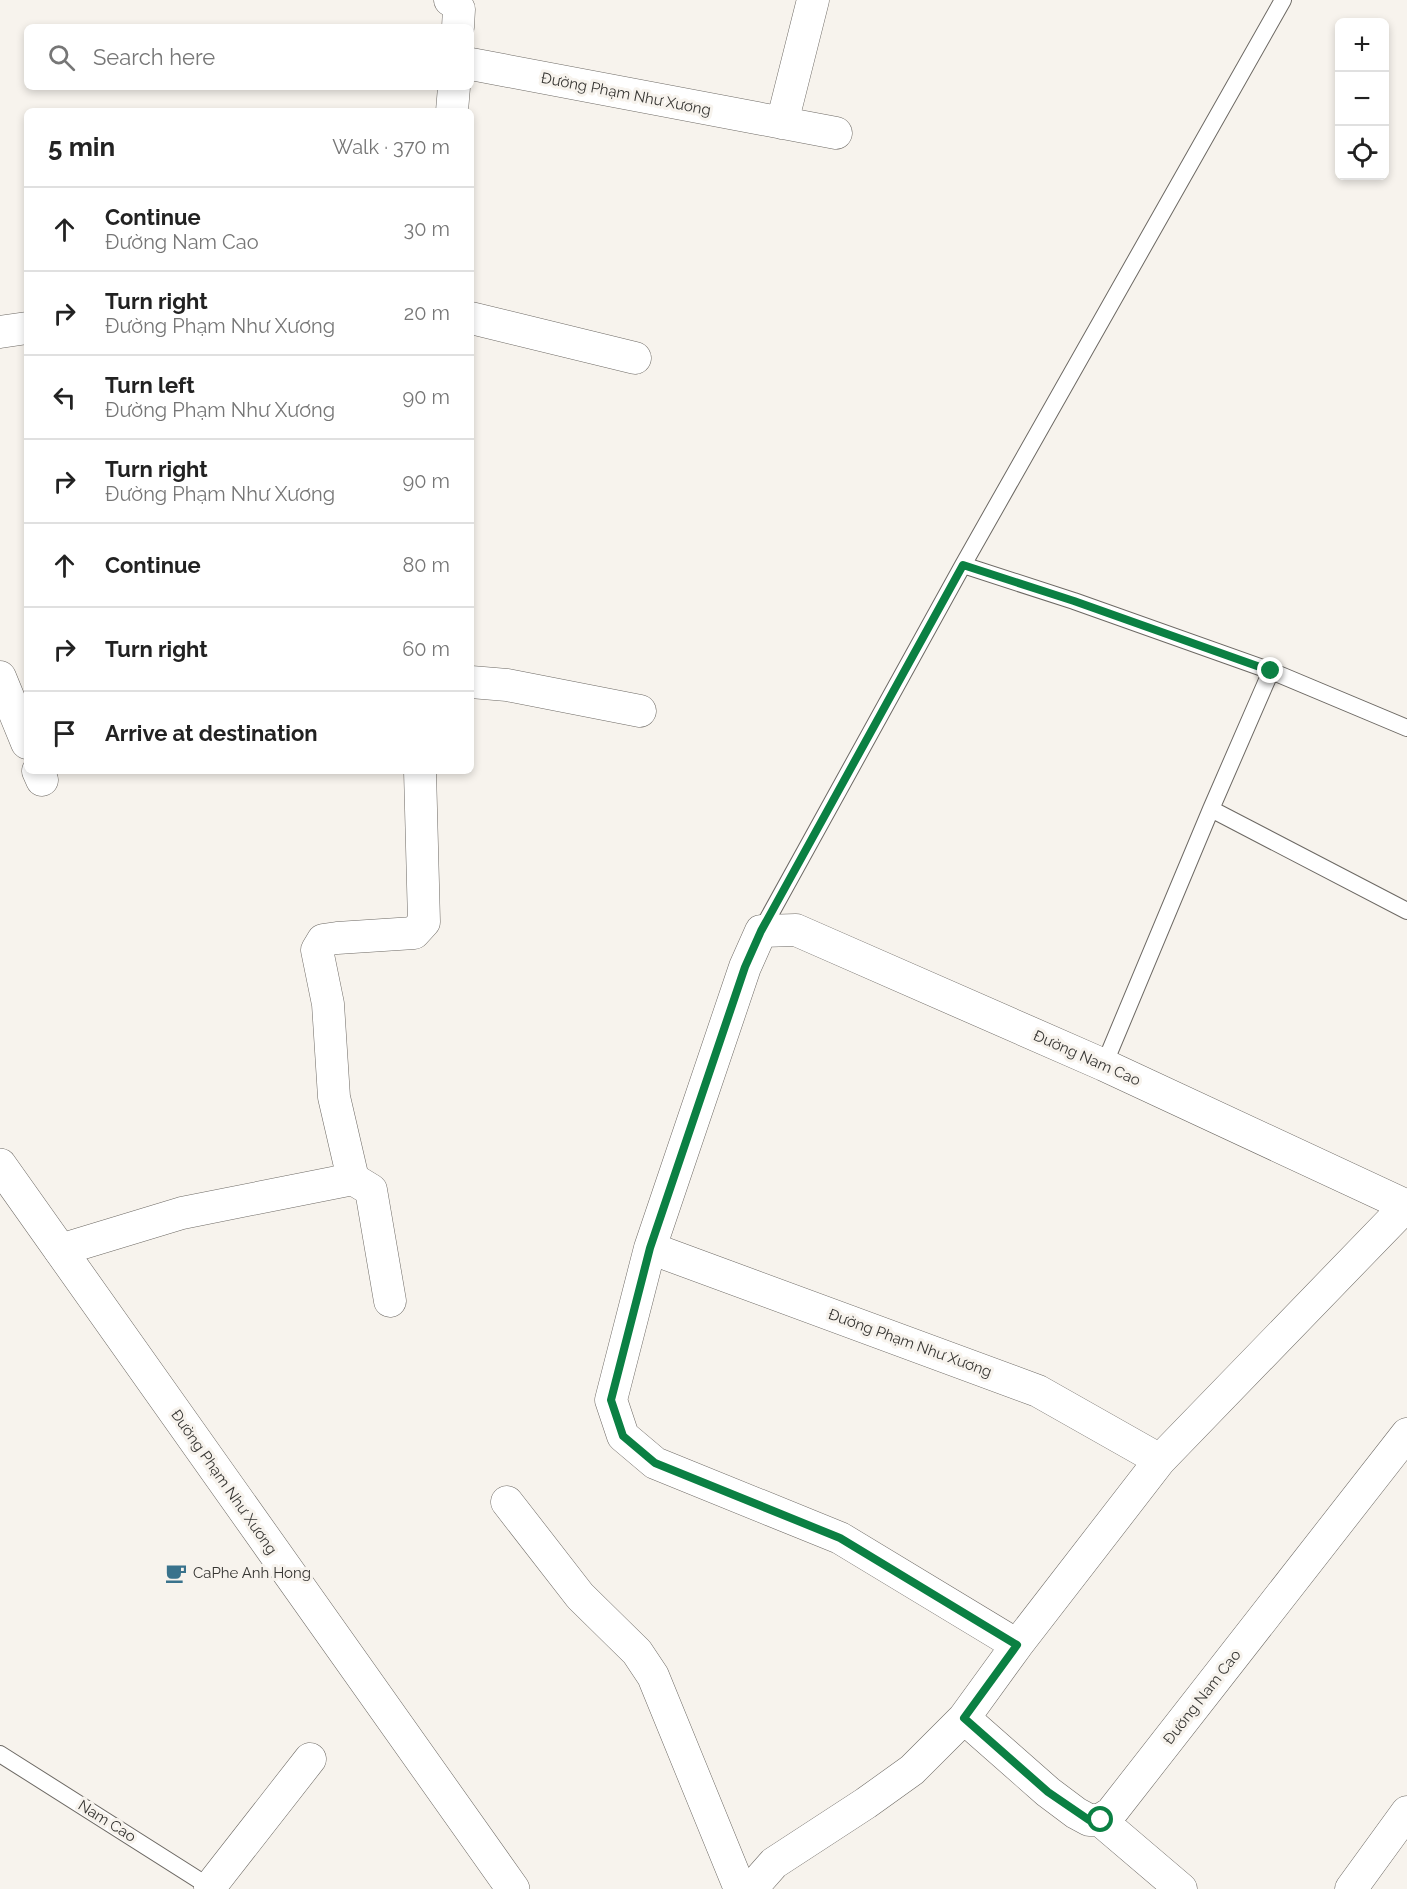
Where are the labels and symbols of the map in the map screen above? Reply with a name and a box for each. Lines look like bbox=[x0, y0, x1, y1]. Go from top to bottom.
street label: Đường Phạm Như Xương bbox=[540, 69, 712, 119]
route end bbox=[1257, 657, 1283, 683]
street label: Đường Nam Cao bbox=[1031, 1026, 1143, 1090]
street label: Đường Phạm Như Xương bbox=[826, 1305, 994, 1381]
street label: Đường Phạm Như Xương bbox=[167, 1406, 281, 1558]
cafe icon: CaPhe Anh Hong bbox=[164, 1561, 188, 1585]
place label: CaPhe Anh Hong bbox=[193, 1564, 311, 1582]
street label: Đường Nam Cao bbox=[1159, 1646, 1245, 1748]
street label: Nam Cao bbox=[75, 1796, 139, 1846]
route start bbox=[1087, 1806, 1113, 1832]

